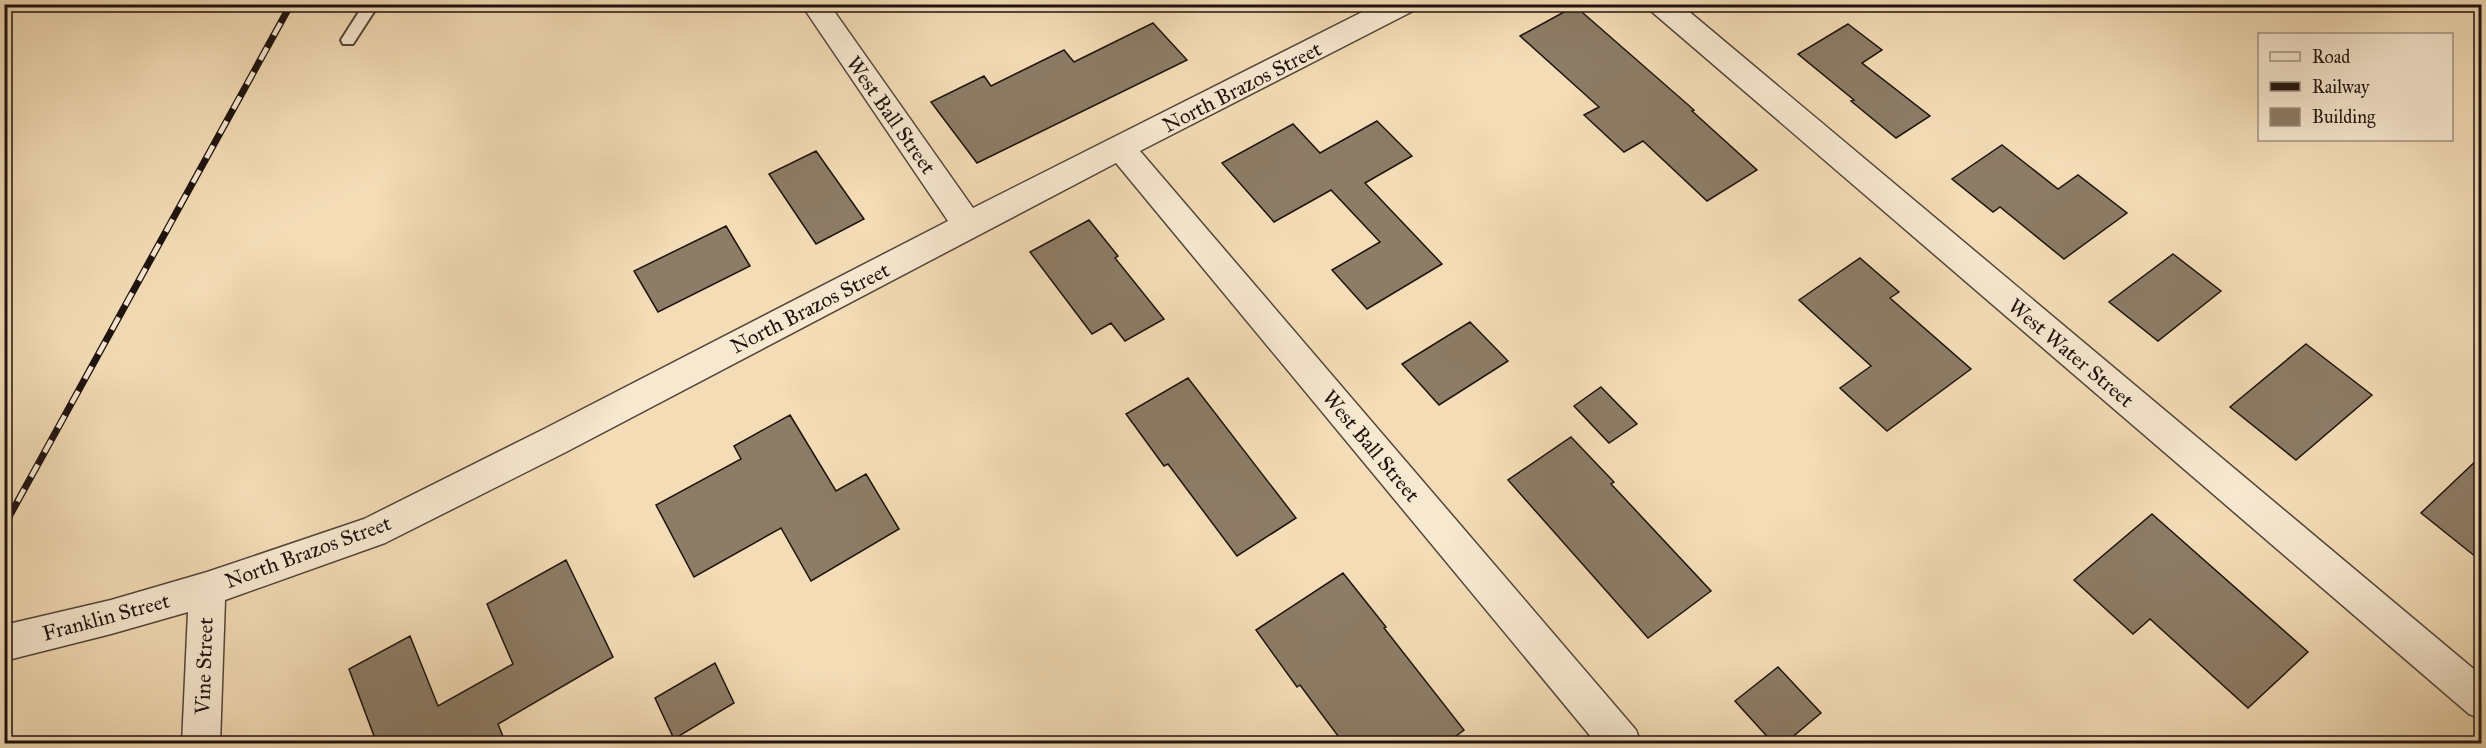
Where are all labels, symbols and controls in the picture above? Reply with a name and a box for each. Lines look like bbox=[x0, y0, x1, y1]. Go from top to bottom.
legend bbox=[2258, 33, 2453, 141]
street label: North Brazos Street bbox=[1158, 35, 1326, 138]
text: Road bbox=[2312, 46, 2350, 68]
street label: West Ball Street bbox=[841, 51, 942, 180]
text: Railway bbox=[2312, 76, 2370, 98]
text: Building bbox=[2312, 106, 2376, 129]
street label: North Brazos Street bbox=[726, 256, 894, 359]
street label: West Water Street bbox=[2003, 293, 2140, 413]
street label: West Ball Street bbox=[1317, 385, 1426, 508]
street label: North Brazos Street bbox=[221, 510, 395, 594]
street label: Franklin Street bbox=[40, 587, 173, 646]
street label: Vine Street bbox=[189, 616, 219, 716]

